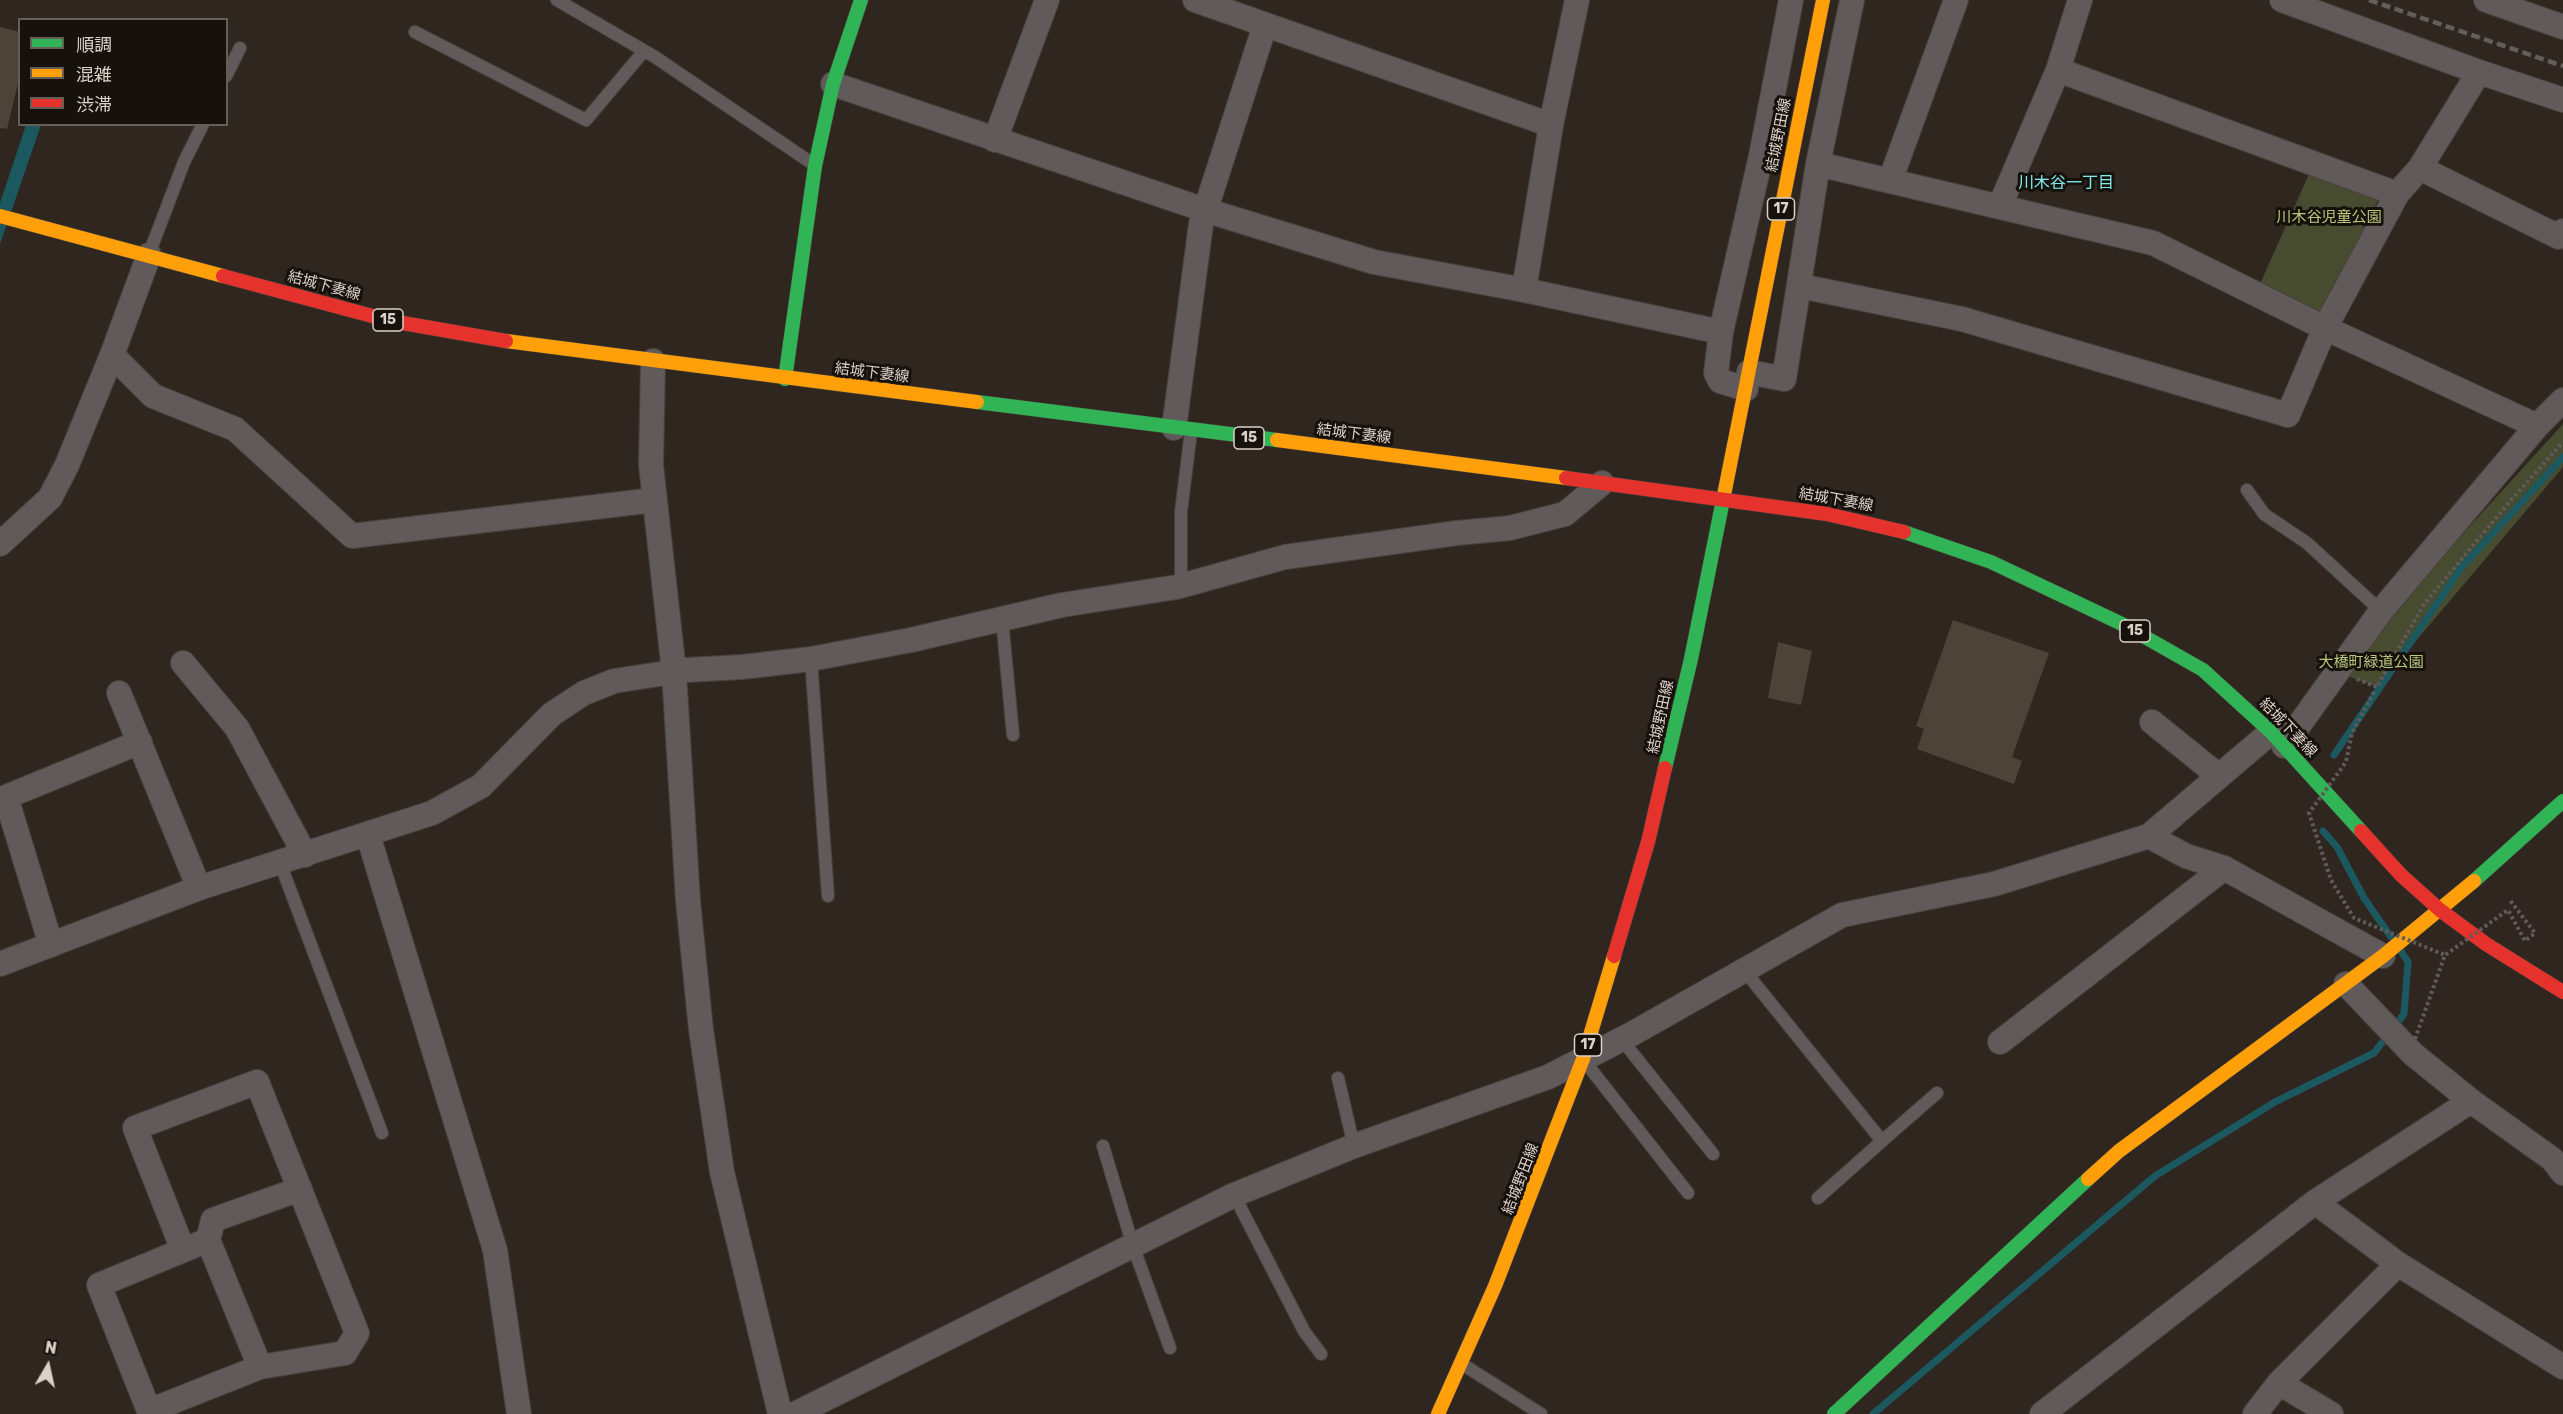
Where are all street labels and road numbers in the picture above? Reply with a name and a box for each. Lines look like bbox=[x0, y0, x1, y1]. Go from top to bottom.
street label: 結城野田線 bbox=[1763, 96, 1795, 174]
road number: 17 bbox=[1768, 198, 1794, 220]
street label: 結城下妻線 bbox=[285, 268, 363, 304]
road number: 15 bbox=[373, 309, 403, 331]
street label: 結城下妻線 bbox=[834, 359, 910, 387]
street label: 結城下妻線 bbox=[1316, 420, 1392, 448]
road number: 15 bbox=[1234, 427, 1264, 449]
street label: 結城下妻線 bbox=[1798, 485, 1874, 515]
road number: 15 bbox=[2120, 620, 2150, 642]
street label: 結城野田線 bbox=[1644, 678, 1678, 756]
street label: 結城下妻線 bbox=[2255, 695, 2321, 761]
road number: 17 bbox=[1574, 1034, 1602, 1056]
street label: 結城野田線 bbox=[1499, 1141, 1543, 1217]

